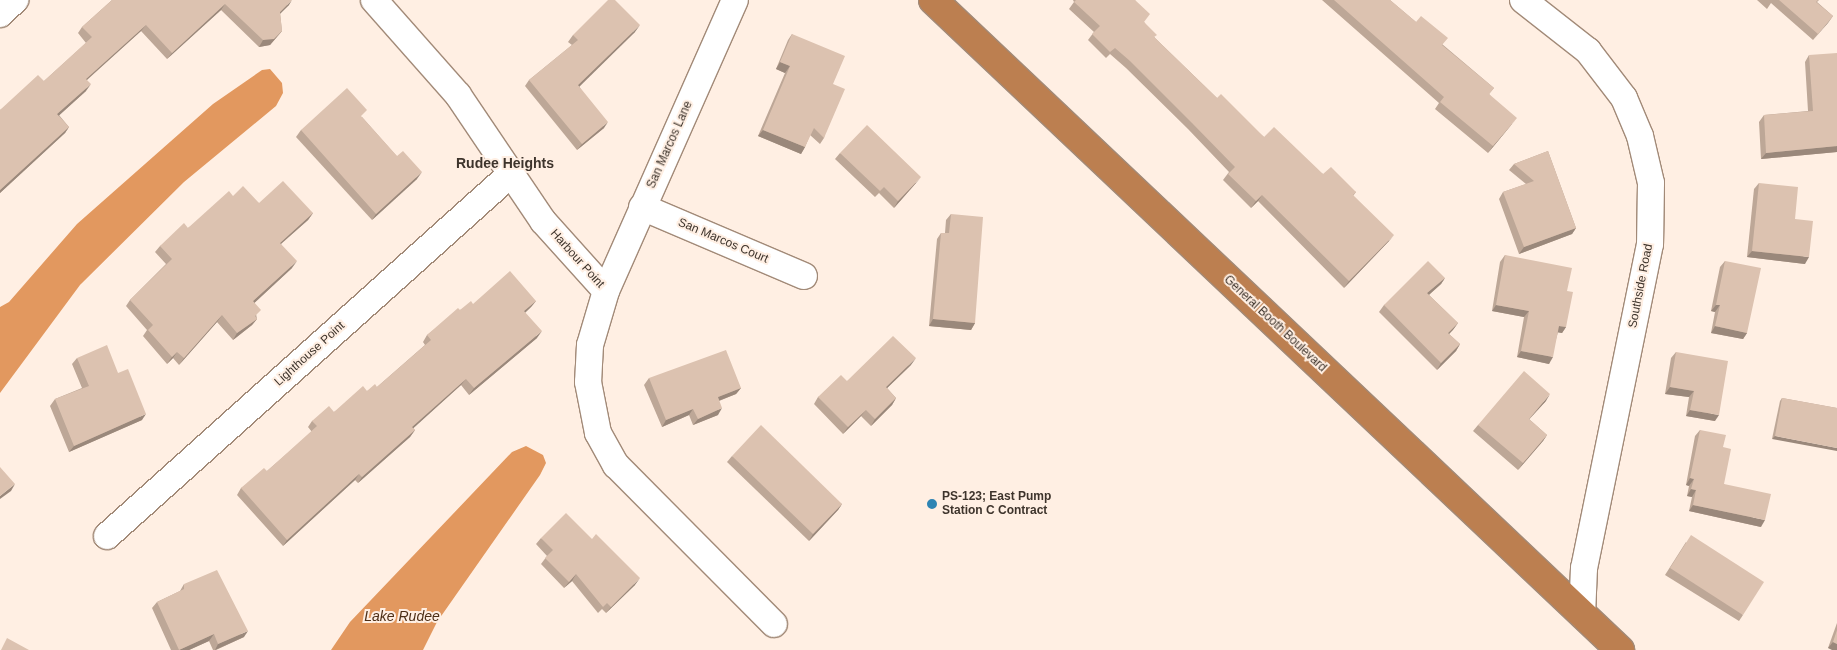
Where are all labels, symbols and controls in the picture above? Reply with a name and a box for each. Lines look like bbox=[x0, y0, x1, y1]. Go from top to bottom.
street label: San Marcos Lane bbox=[644, 99, 696, 191]
district label: Rudee Heights bbox=[456, 155, 554, 171]
street label: San Marcos Court bbox=[676, 215, 770, 267]
street label: Harbour Point bbox=[547, 227, 607, 291]
street label: Southside Road bbox=[1626, 243, 1656, 329]
street label: General Booth Boulevard bbox=[1221, 273, 1329, 375]
street label: Lighthouse Point bbox=[272, 319, 348, 389]
place label: PS-123; East Pump Station C Contract bbox=[942, 490, 1051, 518]
marker: PS-123; East Pump Station C Contract bbox=[926, 498, 938, 510]
water label: Lake Rudee bbox=[364, 608, 440, 624]

